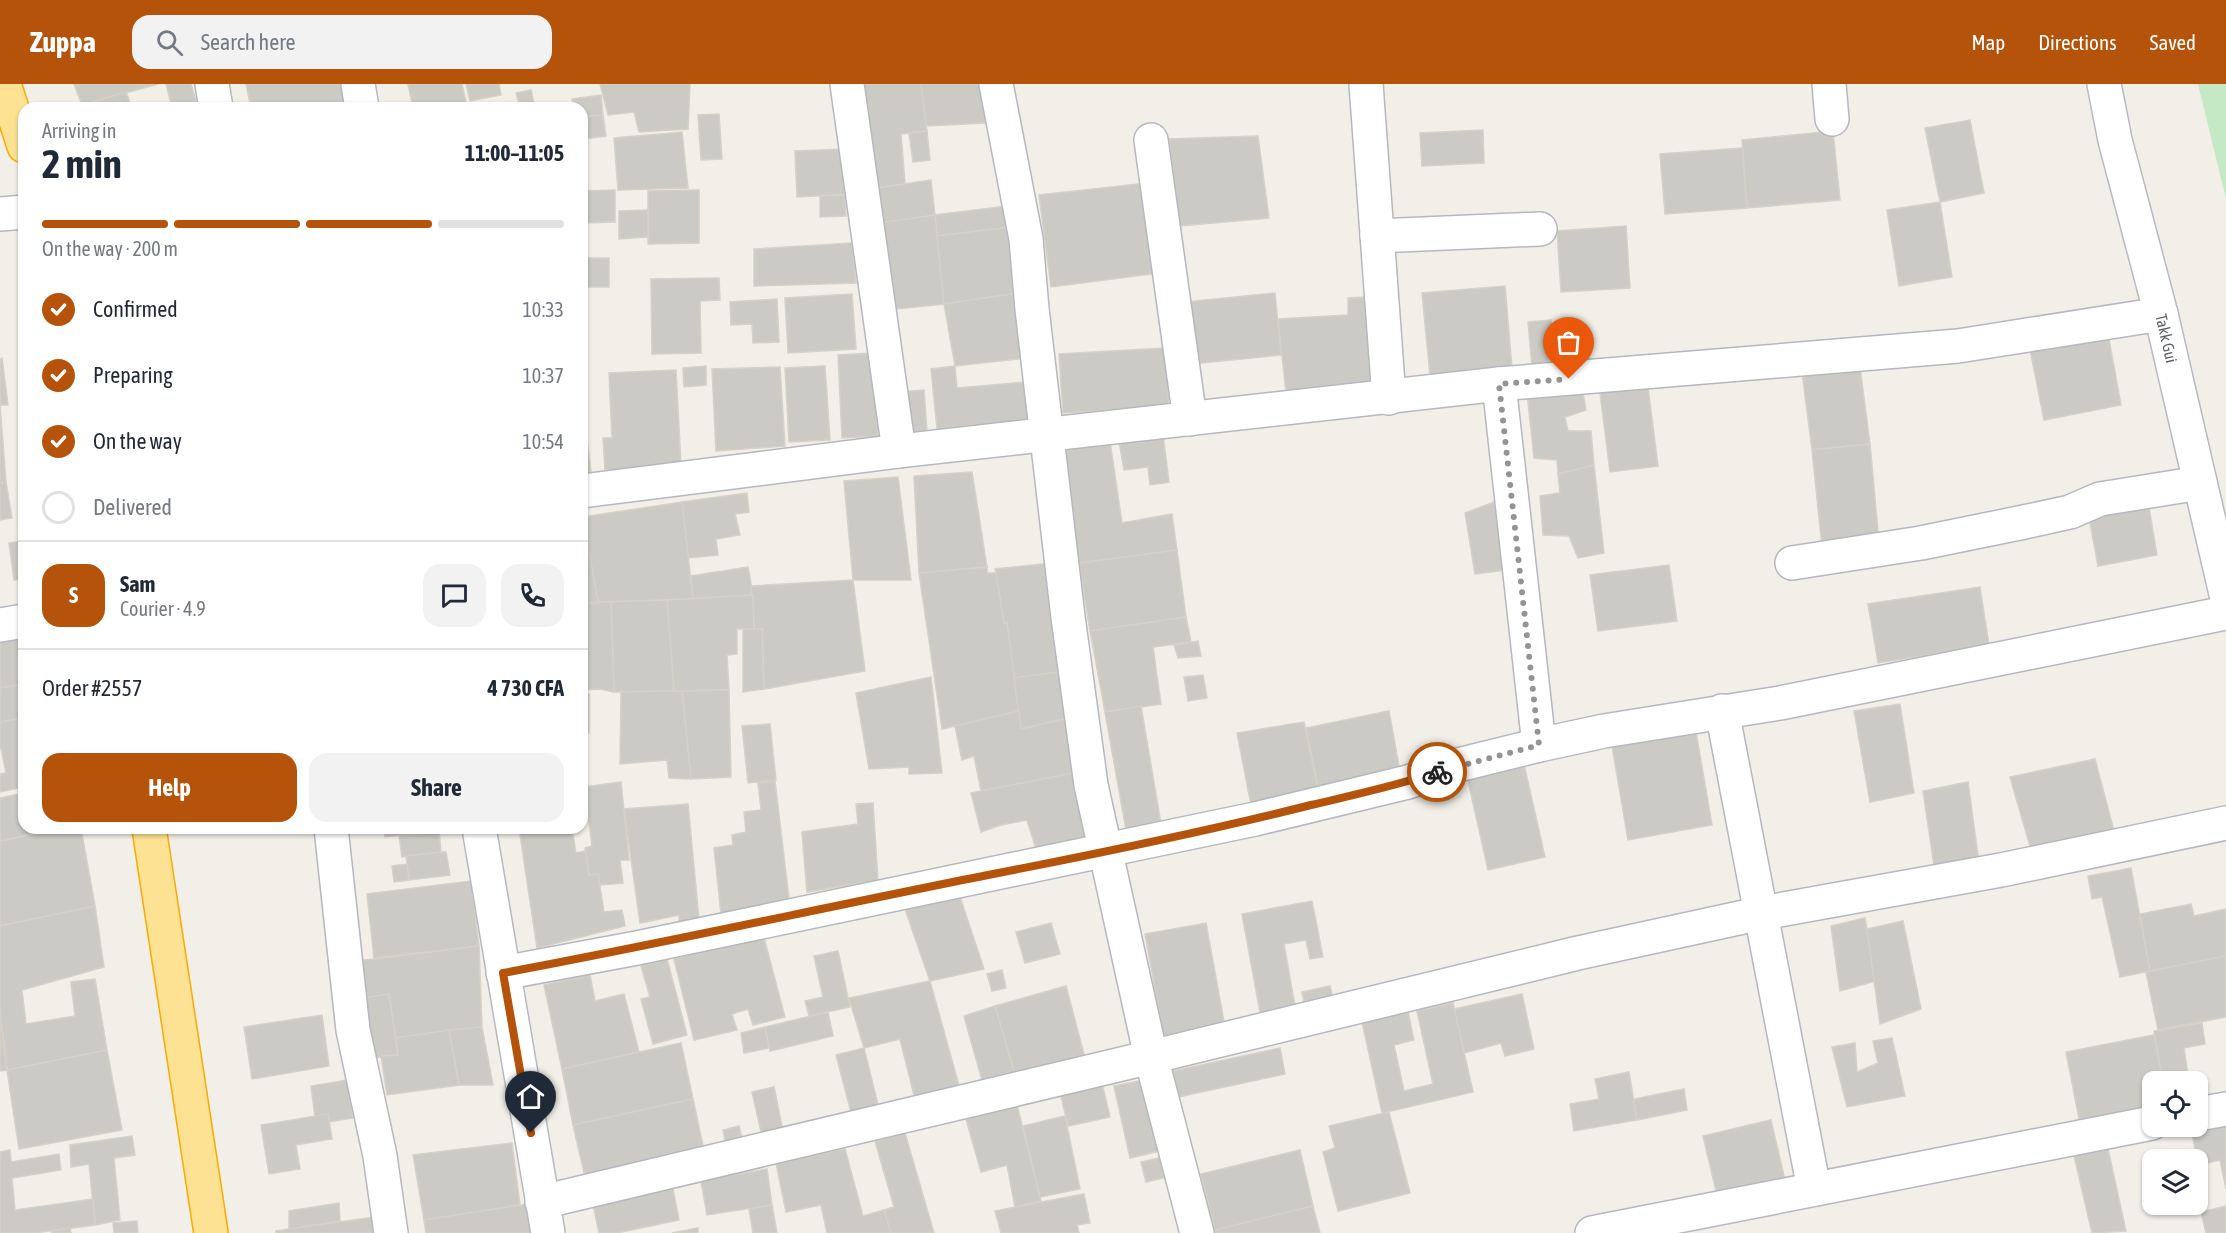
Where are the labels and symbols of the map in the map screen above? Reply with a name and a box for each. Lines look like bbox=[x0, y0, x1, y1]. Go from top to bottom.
street label: Takk Gui bbox=[2152, 312, 2181, 364]
pin bbox=[1543, 317, 1594, 379]
courier bbox=[1407, 742, 1467, 802]
pin bbox=[505, 1071, 556, 1133]

